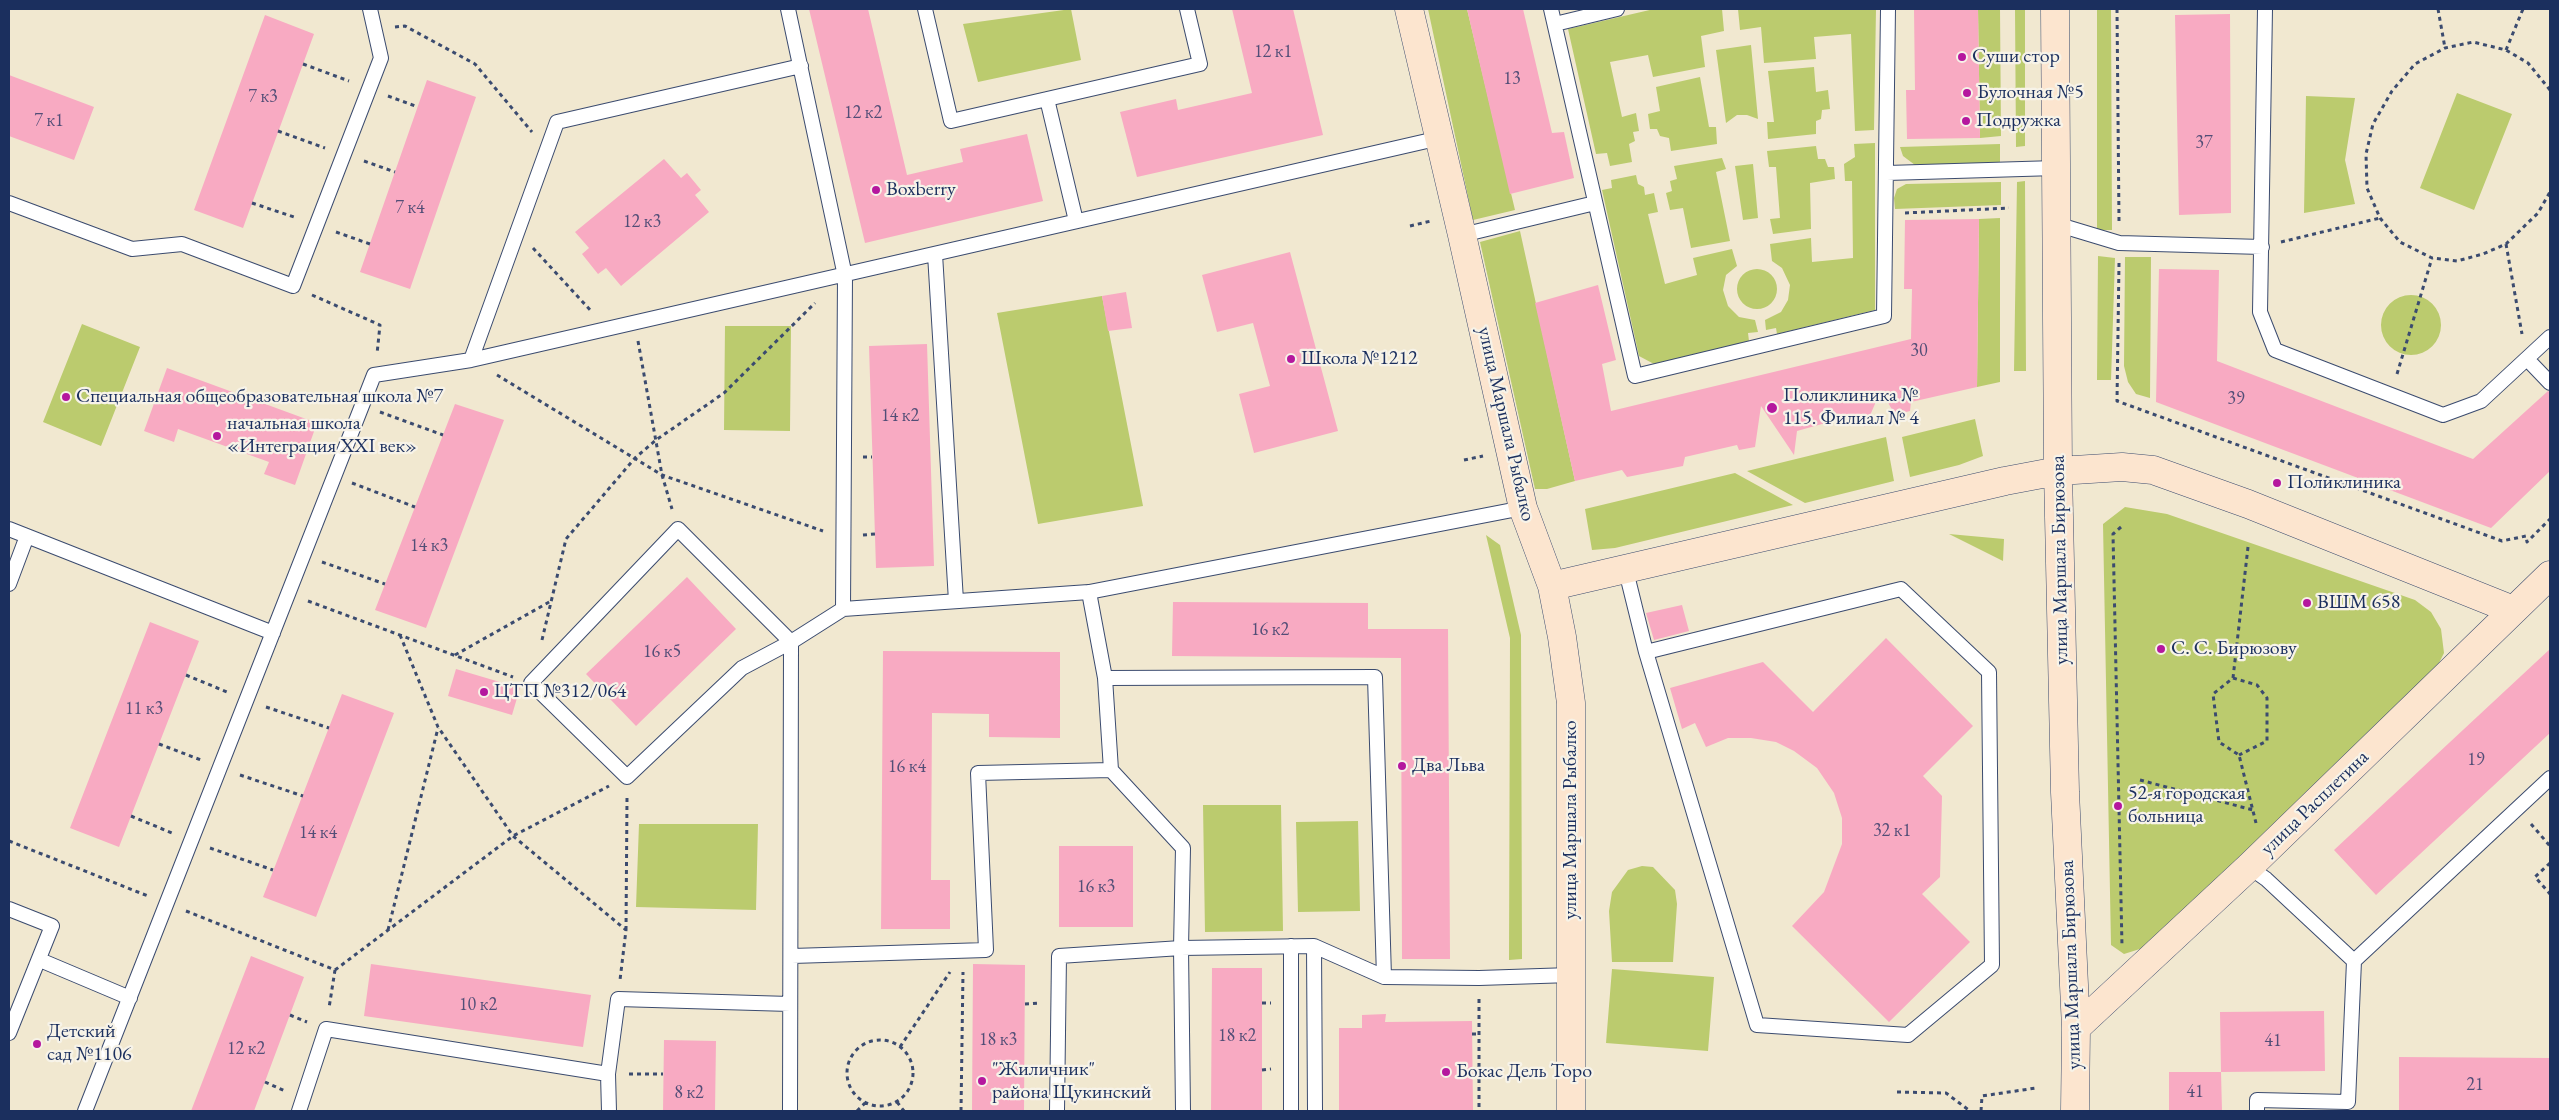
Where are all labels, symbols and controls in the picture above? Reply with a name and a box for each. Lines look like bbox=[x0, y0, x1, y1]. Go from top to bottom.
house number: 12 к1 bbox=[1254, 41, 1292, 63]
place label: Суши стор bbox=[1972, 45, 2060, 69]
marker: Суши стор bbox=[1956, 51, 1968, 63]
house number: 13 bbox=[1503, 68, 1521, 90]
place label: Булочная №5 bbox=[1977, 81, 2084, 105]
house number: 7 к3 bbox=[248, 86, 278, 108]
marker: Булочная №5 bbox=[1961, 87, 1973, 99]
house number: 12 к2 bbox=[844, 102, 882, 124]
place label: Подружка bbox=[1976, 109, 2061, 133]
house number: 7 к1 bbox=[34, 110, 64, 132]
marker: Подружка bbox=[1960, 115, 1972, 127]
house number: 37 bbox=[2195, 132, 2213, 154]
place label: Boxberry bbox=[886, 178, 956, 202]
marker: Boxberry bbox=[870, 184, 882, 196]
house number: 7 к4 bbox=[395, 197, 425, 219]
house number: 12 к3 bbox=[623, 211, 661, 233]
street label: улица Маршала Рыбалко bbox=[1472, 324, 1540, 524]
house number: 30 bbox=[1910, 340, 1928, 362]
place label: Школа №1212 bbox=[1301, 347, 1418, 371]
marker: Школа №1212 bbox=[1285, 353, 1297, 365]
place label: Поликлиника № 115. Филиал № 4 bbox=[1783, 384, 1919, 431]
place label: Специальная общеобразовательная школа №7 bbox=[76, 385, 443, 409]
house number: 39 bbox=[2227, 388, 2245, 410]
marker: Специальная общеобразовательная школа №7 bbox=[60, 391, 72, 403]
marker: Поликлиника № 115. Филиал № 4 bbox=[1765, 401, 1779, 415]
house number: 14 к2 bbox=[881, 405, 919, 427]
place label: начальная школа «Интеграция XXI век» bbox=[227, 412, 417, 459]
marker: начальная школа «Интеграция XXI век» bbox=[211, 430, 223, 442]
street label: улица Маршала Бирюзова bbox=[2046, 455, 2074, 665]
place label: Поликлиника bbox=[2287, 471, 2401, 495]
marker: Поликлиника bbox=[2271, 477, 2283, 489]
house number: 14 к3 bbox=[410, 535, 448, 557]
place label: ВШM 658 bbox=[2317, 591, 2400, 615]
marker: ВШM 658 bbox=[2301, 597, 2313, 609]
house number: 16 к2 bbox=[1251, 619, 1289, 641]
place label: С. С. Бирюзову bbox=[2171, 637, 2297, 661]
house number: 16 к5 bbox=[643, 641, 681, 663]
marker: С. С. Бирюзову bbox=[2155, 643, 2167, 655]
place label: ЦТП №312/064 bbox=[494, 680, 626, 704]
marker: ЦТП №312/064 bbox=[478, 686, 490, 698]
house number: 11 к3 bbox=[125, 698, 163, 720]
street label: улица Маршала Рыбалко bbox=[1559, 720, 1583, 920]
street label: улица Расплетина bbox=[2256, 745, 2374, 861]
house number: 19 bbox=[2467, 749, 2485, 771]
place label: Два Льва bbox=[1412, 754, 1485, 778]
house number: 16 к4 bbox=[888, 756, 926, 778]
marker: Два Льва bbox=[1396, 760, 1408, 772]
place label: 52-я городская больница bbox=[2128, 782, 2245, 829]
marker: 52-я городская больница bbox=[2112, 800, 2124, 812]
house number: 32 к1 bbox=[1873, 820, 1911, 842]
house number: 14 к4 bbox=[299, 822, 337, 844]
street label: улица Маршала Бирюзова bbox=[2055, 860, 2087, 1070]
house number: 16 к3 bbox=[1077, 876, 1115, 898]
house number: 10 к2 bbox=[459, 994, 497, 1016]
place label: Детский сад №1106 bbox=[47, 1020, 132, 1067]
house number: 18 к2 bbox=[1218, 1025, 1256, 1047]
house number: 18 к3 bbox=[979, 1029, 1017, 1051]
house number: 41 bbox=[2264, 1030, 2282, 1052]
marker: Детский сад №1106 bbox=[31, 1038, 43, 1050]
house number: 12 к2 bbox=[227, 1038, 265, 1060]
place label: "Жиличник" района Щукинский bbox=[992, 1058, 1151, 1105]
place label: Бокас Дель Торо bbox=[1456, 1060, 1592, 1084]
marker: Бокас Дель Торо bbox=[1440, 1066, 1452, 1078]
house number: 21 bbox=[2466, 1074, 2484, 1096]
marker: "Жиличник" района Щукинский bbox=[976, 1075, 988, 1087]
house number: 41 bbox=[2186, 1081, 2204, 1103]
house number: 8 к2 bbox=[674, 1082, 704, 1104]

